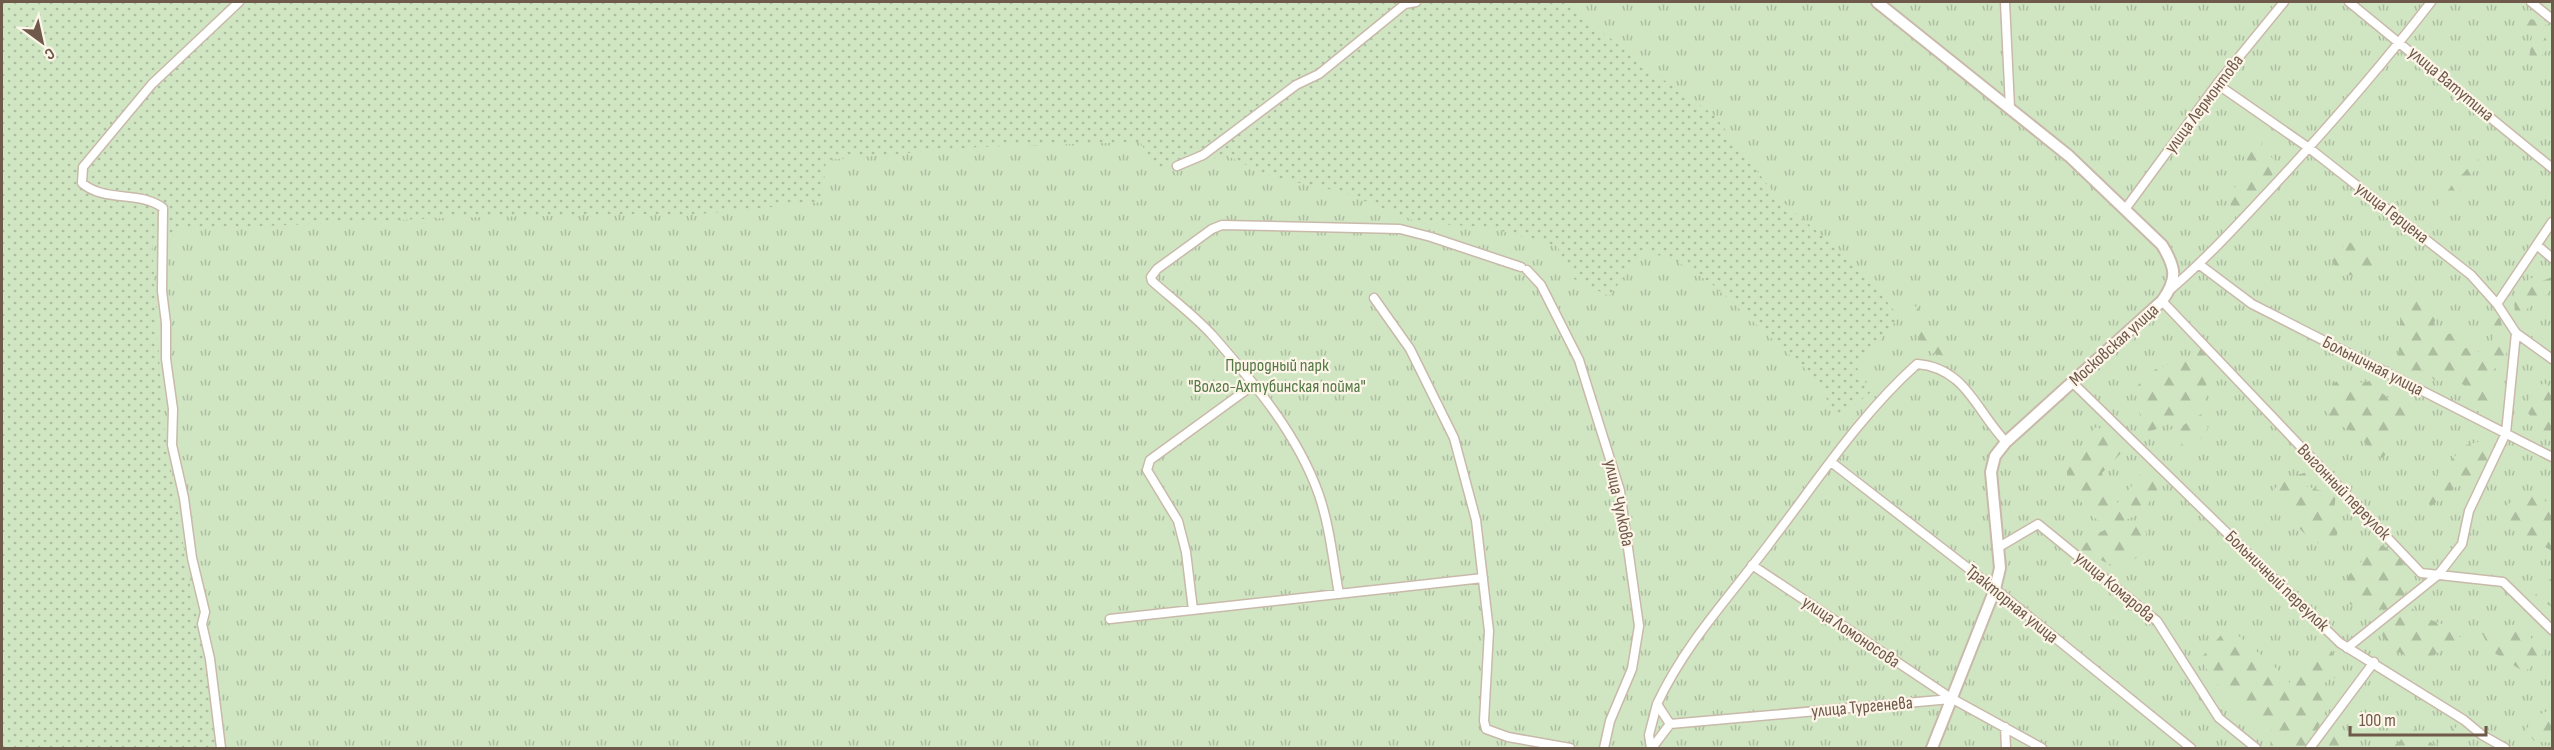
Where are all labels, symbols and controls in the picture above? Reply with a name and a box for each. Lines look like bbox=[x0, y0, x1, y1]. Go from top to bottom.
north arrow bbox=[12, 12, 72, 72]
street label: улица Ватутина bbox=[2404, 42, 2498, 126]
text: С bbox=[41, 43, 58, 64]
street label: улица Лермонтова bbox=[2160, 51, 2248, 157]
street label: улица Герцена bbox=[2351, 178, 2433, 248]
street label: Московская улица bbox=[2065, 299, 2163, 391]
street label: Больничная улица bbox=[2319, 332, 2427, 400]
park label: Природный парк "Волго-Ахтубинская пойма" bbox=[1188, 355, 1366, 397]
street label: Выгонный переулок bbox=[2293, 440, 2395, 544]
street label: улица Чулкова bbox=[1600, 458, 1638, 548]
street label: Больничный переулок bbox=[2221, 526, 2333, 636]
street label: улица Комарова bbox=[2071, 547, 2160, 627]
street label: Тракторная улица bbox=[1961, 560, 2063, 648]
street label: улица Ломоносова bbox=[1798, 592, 1904, 672]
street label: улица Тургенева bbox=[1810, 692, 1914, 722]
scale bar bbox=[2350, 699, 2486, 737]
text: 100 m bbox=[2359, 710, 2396, 731]

